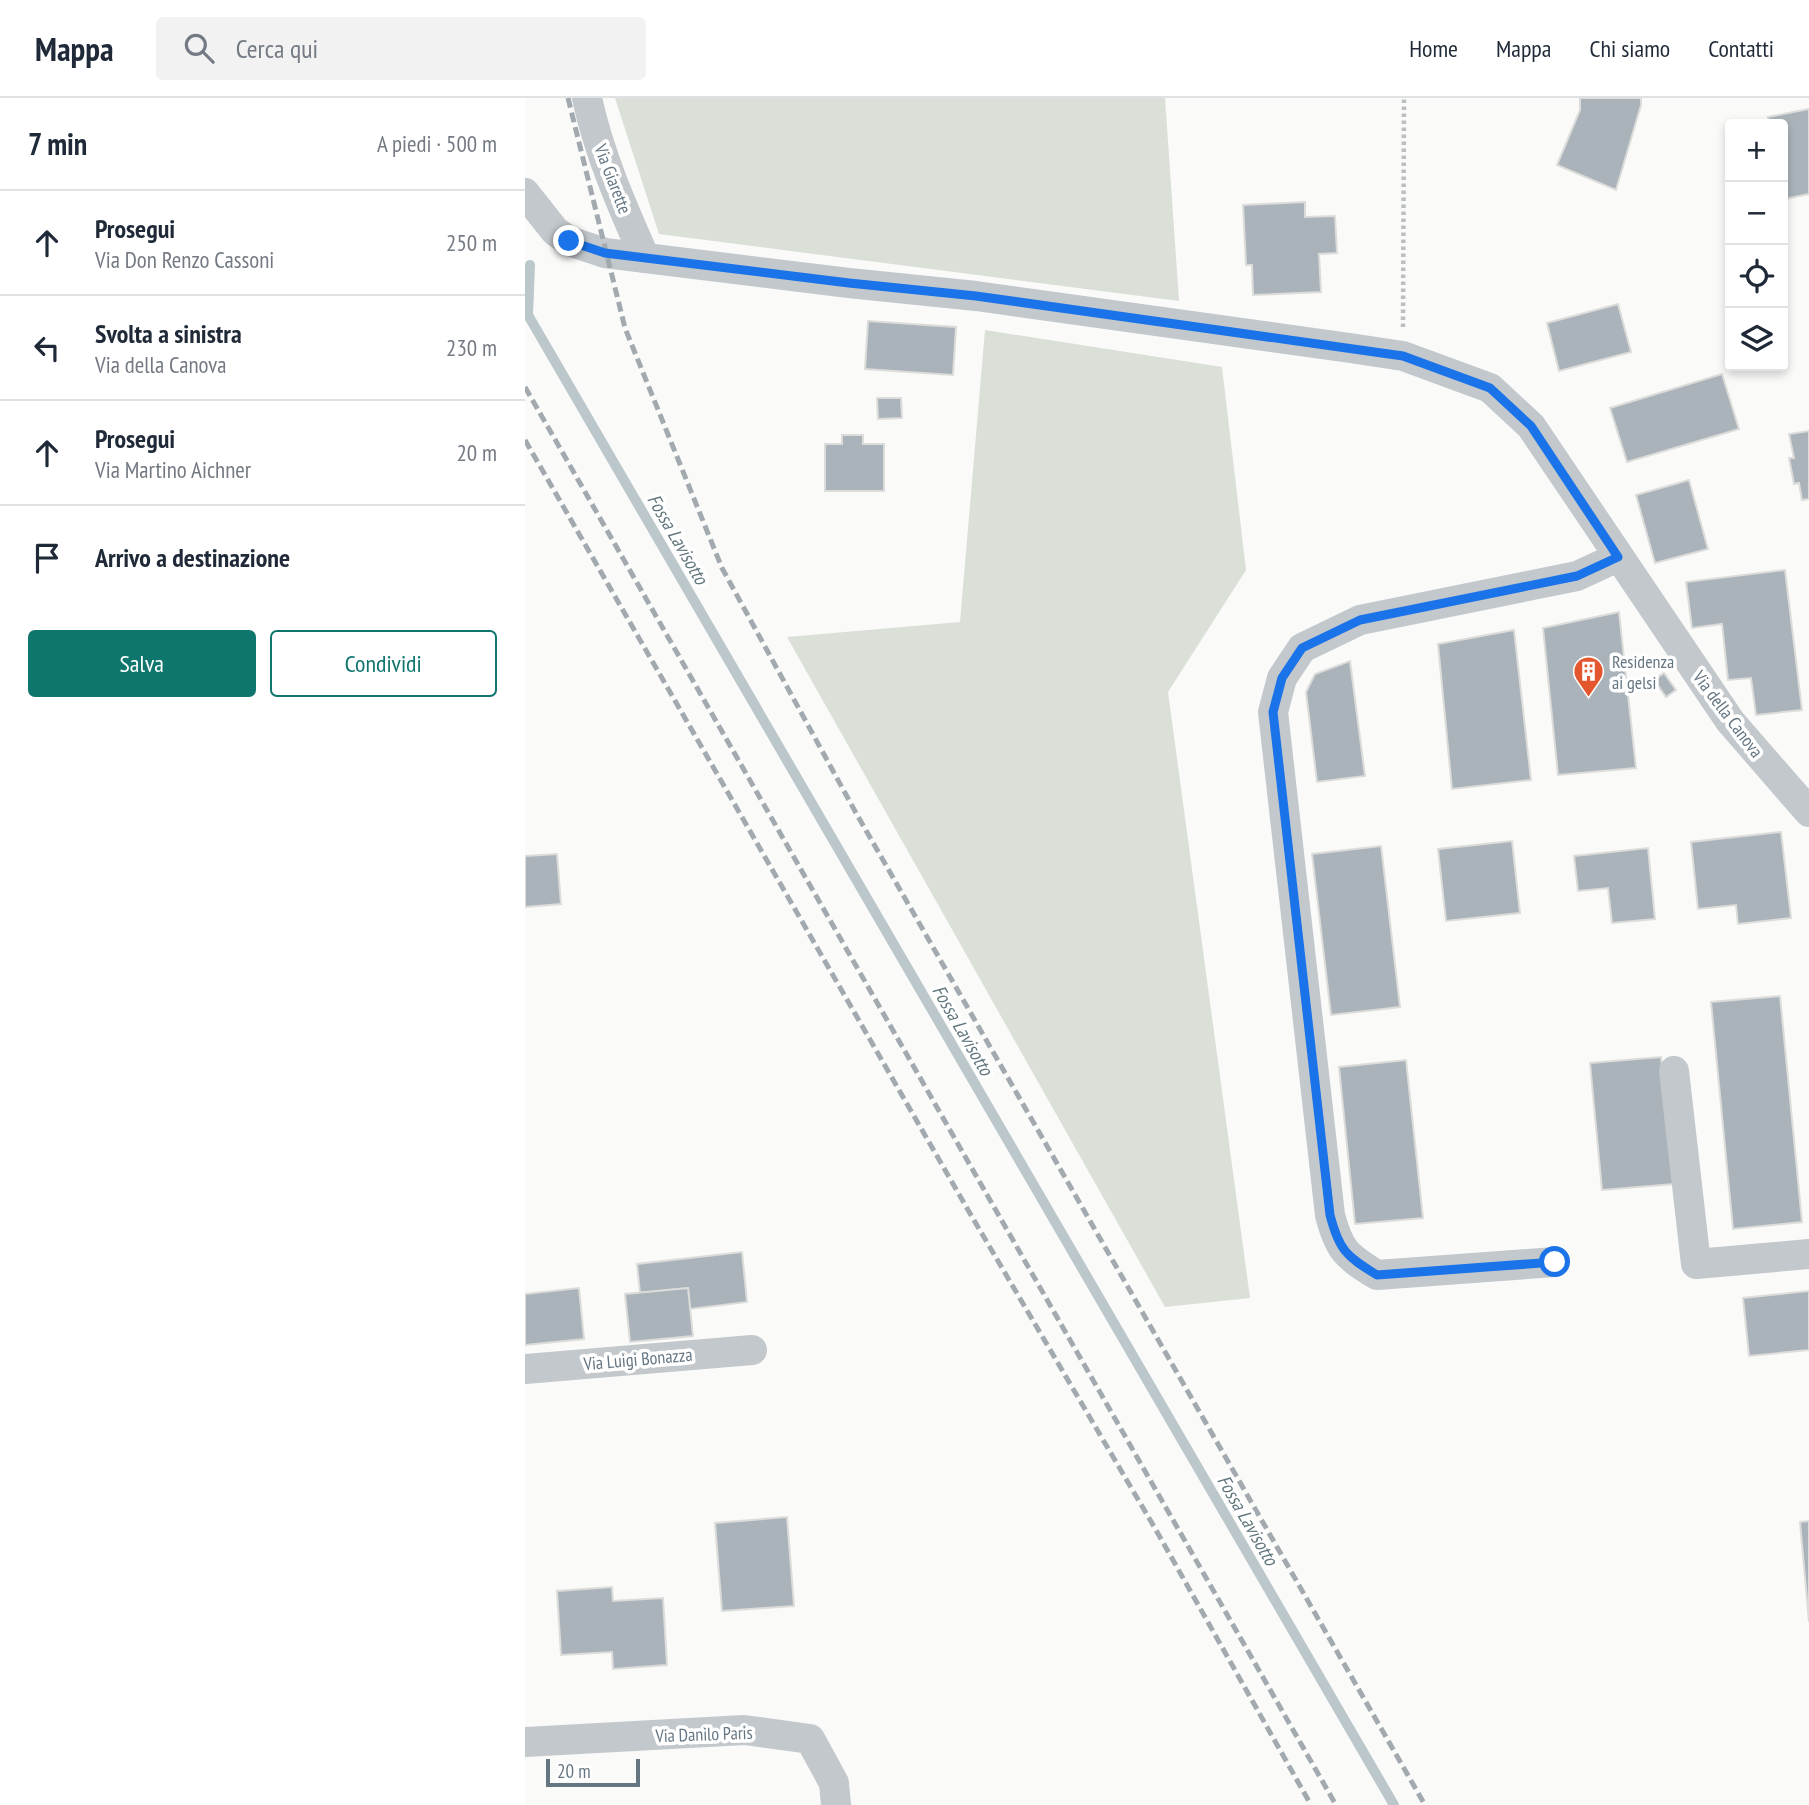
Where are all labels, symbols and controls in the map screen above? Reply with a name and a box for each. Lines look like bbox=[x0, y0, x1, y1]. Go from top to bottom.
search box bbox=[156, 17, 646, 80]
text: Mappa bbox=[35, 27, 114, 70]
icon: search bbox=[180, 29, 218, 67]
text: Cerca qui bbox=[236, 32, 318, 65]
text: Home bbox=[1409, 33, 1458, 64]
text: Mappa bbox=[1496, 33, 1551, 64]
text: Chi siamo bbox=[1589, 33, 1670, 64]
text: Contatti bbox=[1708, 33, 1774, 64]
map controls bbox=[1725, 119, 1788, 371]
button: + bbox=[1725, 119, 1788, 182]
text: 7 min bbox=[28, 124, 87, 163]
text: A piedi · 500 m bbox=[377, 129, 497, 158]
street label: Via Giarette bbox=[589, 140, 637, 217]
button: − bbox=[1725, 182, 1788, 245]
text: Prosegui bbox=[95, 212, 175, 245]
icon: ahead bbox=[28, 224, 66, 262]
route end bbox=[553, 225, 584, 256]
text: 250 m bbox=[446, 228, 497, 257]
text: Via Don Renzo Cassoni bbox=[95, 245, 274, 274]
button: locate bbox=[1725, 245, 1788, 308]
button: layers bbox=[1725, 308, 1788, 371]
text: Svolta a sinistra bbox=[95, 317, 242, 350]
icon: left bbox=[28, 329, 66, 367]
text: 230 m bbox=[446, 333, 497, 362]
text: Via della Canova bbox=[95, 350, 226, 379]
text: Prosegui bbox=[95, 422, 175, 455]
icon: ahead bbox=[28, 434, 66, 472]
text: 20 m bbox=[456, 438, 497, 467]
text: Via Martino Aichner bbox=[95, 455, 251, 484]
water label: Fossa Lavisotto bbox=[643, 490, 714, 590]
icon: arrive bbox=[28, 539, 66, 577]
text: Arrivo a destinazione bbox=[95, 541, 290, 574]
button: Salva bbox=[28, 630, 256, 697]
button: Condividi bbox=[270, 630, 497, 697]
place label: Residenza ai gelsi bbox=[1612, 650, 1674, 694]
building icon: Residenza ai gelsi bbox=[1572, 654, 1606, 698]
street label: Via della Canova bbox=[1687, 665, 1768, 762]
water label: Fossa Lavisotto bbox=[928, 981, 999, 1081]
route start bbox=[1539, 1246, 1570, 1277]
street label: Via Luigi Bonazza bbox=[582, 1343, 693, 1375]
water label: Fossa Lavisotto bbox=[1213, 1471, 1284, 1571]
street label: Via Danilo Paris bbox=[654, 1721, 753, 1747]
scale bar bbox=[546, 1756, 641, 1788]
text: 20 m bbox=[557, 1759, 591, 1783]

